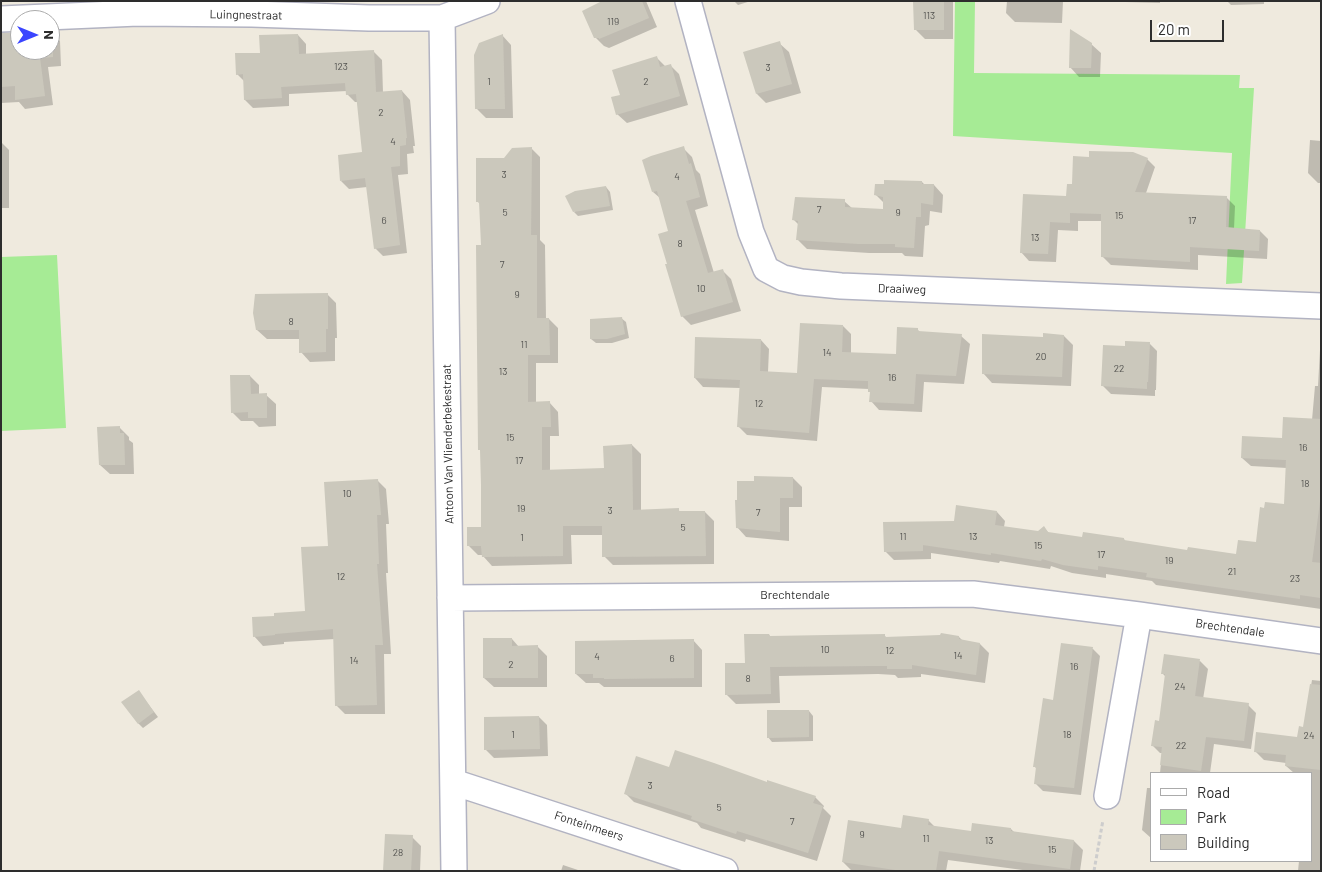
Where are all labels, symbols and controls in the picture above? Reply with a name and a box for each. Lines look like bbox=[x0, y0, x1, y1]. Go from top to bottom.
street label: Luingnestraat bbox=[209, 7, 283, 23]
north arrow bbox=[10, 10, 60, 60]
house number: 113 bbox=[923, 10, 935, 22]
scale bar bbox=[1152, 10, 1226, 42]
house number: 119 bbox=[607, 16, 619, 28]
text: 20 m bbox=[1158, 20, 1190, 38]
text: N bbox=[41, 30, 58, 40]
house number: 123 bbox=[334, 61, 348, 73]
house number: 3 bbox=[765, 62, 771, 74]
house number: 1 bbox=[487, 76, 491, 88]
house number: 2 bbox=[643, 76, 649, 88]
house number: 2 bbox=[378, 107, 384, 119]
house number: 4 bbox=[390, 136, 396, 148]
house number: 3 bbox=[501, 169, 507, 181]
house number: 4 bbox=[674, 171, 680, 183]
house number: 7 bbox=[817, 204, 821, 216]
house number: 5 bbox=[502, 207, 508, 219]
house number: 9 bbox=[895, 207, 901, 219]
house number: 15 bbox=[1115, 210, 1123, 222]
house number: 6 bbox=[381, 215, 387, 227]
house number: 17 bbox=[1188, 215, 1196, 227]
house number: 13 bbox=[1031, 232, 1039, 244]
house number: 8 bbox=[677, 238, 683, 250]
house number: 7 bbox=[500, 259, 504, 271]
street label: Draaiweg bbox=[878, 281, 926, 297]
house number: 10 bbox=[696, 283, 706, 295]
house number: 9 bbox=[514, 289, 520, 301]
house number: 8 bbox=[288, 316, 294, 328]
house number: 11 bbox=[520, 339, 528, 351]
house number: 14 bbox=[822, 347, 832, 359]
house number: 20 bbox=[1035, 351, 1047, 363]
house number: 22 bbox=[1114, 363, 1124, 375]
street label: Antoon Van Vlienderbekestraat bbox=[439, 364, 457, 524]
house number: 13 bbox=[499, 366, 507, 378]
house number: 16 bbox=[888, 372, 896, 384]
house number: 12 bbox=[755, 398, 763, 410]
house number: 15 bbox=[506, 432, 514, 444]
house number: 16 bbox=[1299, 442, 1307, 454]
house number: 17 bbox=[515, 455, 523, 467]
house number: 18 bbox=[1301, 478, 1309, 490]
house number: 10 bbox=[342, 488, 352, 500]
house number: 19 bbox=[517, 503, 525, 515]
house number: 3 bbox=[607, 505, 613, 517]
house number: 7 bbox=[756, 507, 760, 519]
house number: 5 bbox=[680, 522, 686, 534]
house number: 11 bbox=[899, 531, 907, 543]
house number: 13 bbox=[969, 531, 977, 543]
house number: 1 bbox=[520, 532, 524, 544]
house number: 15 bbox=[1034, 540, 1042, 552]
house number: 17 bbox=[1097, 549, 1105, 561]
house number: 19 bbox=[1165, 555, 1173, 567]
house number: 21 bbox=[1228, 566, 1236, 578]
house number: 12 bbox=[337, 571, 345, 583]
house number: 23 bbox=[1290, 573, 1300, 585]
street label: Brechtendale bbox=[760, 588, 830, 602]
street label: Brechtendale bbox=[1194, 616, 1266, 640]
house number: 10 bbox=[820, 644, 830, 656]
house number: 12 bbox=[886, 645, 894, 657]
house number: 14 bbox=[953, 650, 963, 662]
house number: 4 bbox=[594, 651, 600, 663]
house number: 6 bbox=[669, 653, 675, 665]
house number: 14 bbox=[349, 655, 359, 667]
house number: 2 bbox=[508, 659, 514, 671]
house number: 16 bbox=[1070, 661, 1078, 673]
house number: 8 bbox=[745, 673, 751, 685]
house number: 24 bbox=[1175, 681, 1185, 693]
house number: 1 bbox=[511, 729, 515, 741]
house number: 18 bbox=[1063, 729, 1071, 741]
house number: 24 bbox=[1304, 730, 1314, 742]
house number: 22 bbox=[1176, 740, 1186, 752]
legend bbox=[1150, 772, 1312, 862]
house number: 3 bbox=[647, 780, 653, 792]
text: Road bbox=[1197, 783, 1230, 801]
house number: 5 bbox=[716, 802, 722, 814]
street label: Fonteinmeers bbox=[552, 808, 626, 844]
text: Park bbox=[1197, 808, 1226, 826]
house number: 7 bbox=[790, 816, 794, 828]
house number: 9 bbox=[859, 829, 865, 841]
house number: 11 bbox=[922, 833, 930, 845]
text: Building bbox=[1197, 833, 1250, 851]
house number: 13 bbox=[985, 835, 993, 847]
house number: 15 bbox=[1048, 844, 1056, 856]
house number: 28 bbox=[393, 847, 403, 859]

